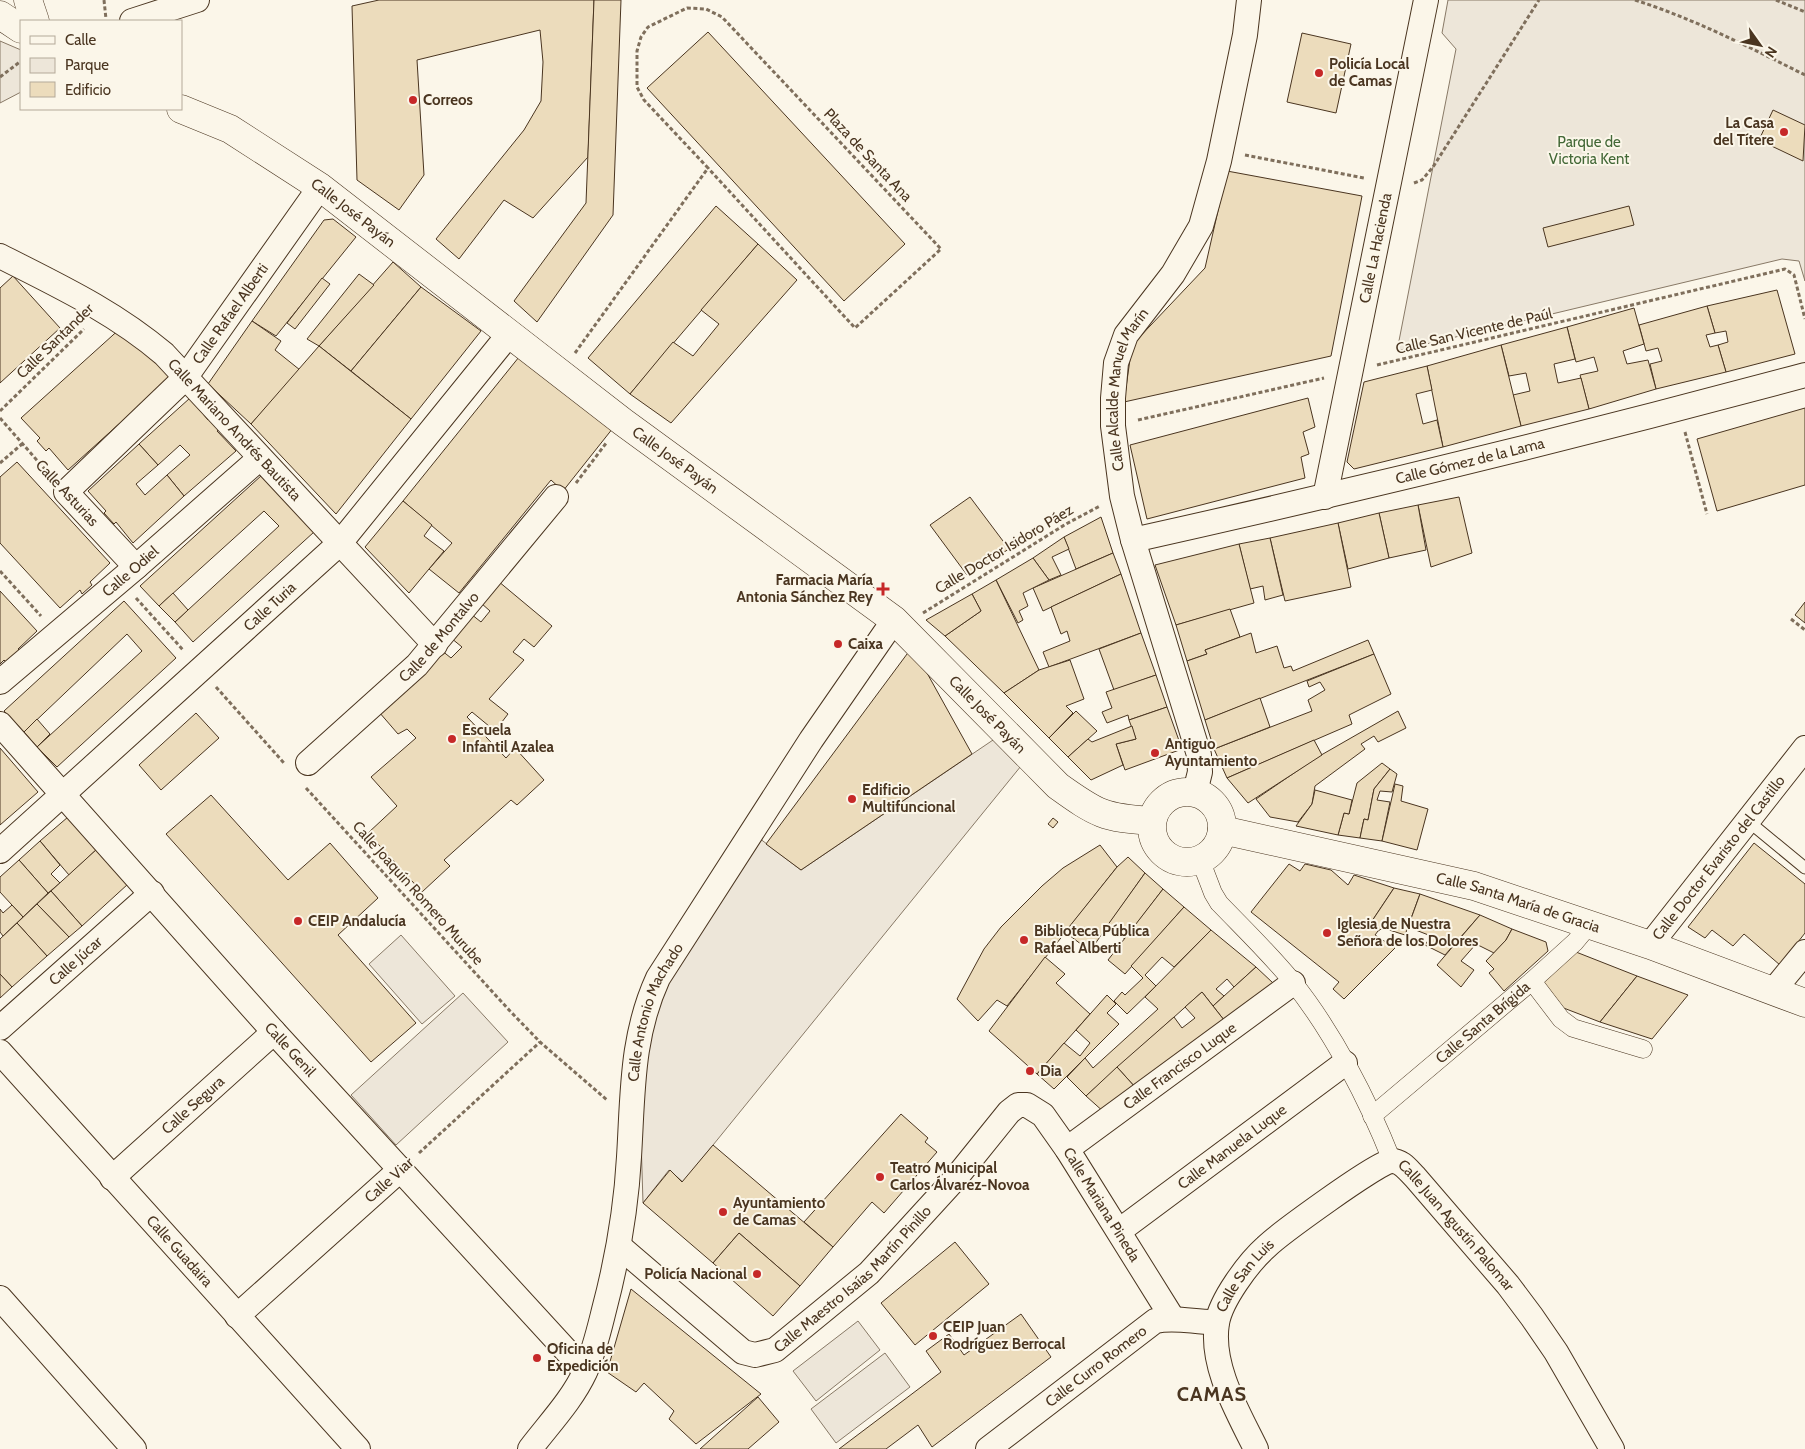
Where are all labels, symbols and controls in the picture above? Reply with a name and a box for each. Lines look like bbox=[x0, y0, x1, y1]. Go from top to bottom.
legend bbox=[20, 20, 182, 110]
north arrow bbox=[1735, 20, 1785, 70]
text: Calle bbox=[65, 31, 96, 49]
text: N bbox=[1761, 43, 1781, 61]
place label: Policía Local de Camas bbox=[1329, 55, 1409, 90]
text: Parque bbox=[65, 56, 109, 74]
marker: Policía Local de Camas bbox=[1313, 67, 1325, 79]
text: Edificio bbox=[65, 81, 111, 99]
place label: Correos bbox=[423, 91, 473, 109]
marker: Correos bbox=[407, 94, 419, 106]
street label: Plaza de Santa Ana bbox=[820, 105, 916, 206]
place label: La Casa del Títere bbox=[1713, 114, 1775, 149]
marker: La Casa del Títere bbox=[1778, 126, 1790, 138]
park label: Parque de Victoria Kent bbox=[1549, 133, 1629, 168]
street label: Calle José Payán bbox=[308, 175, 399, 251]
street label: Calle La Hacienda bbox=[1356, 191, 1396, 305]
street label: Calle Rafael Alberti bbox=[189, 260, 272, 368]
street label: Calle Santander bbox=[13, 300, 97, 382]
street label: Calle San Vicente de Paúl bbox=[1394, 304, 1555, 358]
street label: Calle Alcalde Manuel Marín bbox=[1104, 305, 1152, 472]
street label: Calle Mariano Andrés Bautista bbox=[164, 355, 306, 505]
street label: Calle José Payán bbox=[629, 423, 722, 497]
street label: Calle Gómez de la Lama bbox=[1394, 434, 1547, 488]
street label: Calle Asturias bbox=[32, 456, 102, 530]
street label: Calle Doctor Isidoro Páez bbox=[932, 501, 1076, 597]
street label: Calle Odiel bbox=[99, 542, 163, 601]
place label: Farmacia María Antonia Sánchez Rey bbox=[737, 571, 874, 606]
street label: Calle Turia bbox=[240, 578, 300, 635]
marker: Farmacia María Antonia Sánchez Rey bbox=[877, 583, 889, 595]
street label: Calle de Montalvo bbox=[395, 588, 483, 686]
place label: Caixa bbox=[848, 635, 884, 653]
marker: Caixa bbox=[832, 638, 844, 650]
street label: Calle José Payán bbox=[945, 672, 1030, 757]
place label: Escuela Infantil Azalea bbox=[462, 721, 555, 756]
marker: Escuela Infantil Azalea bbox=[446, 733, 458, 745]
place label: Antiguo Ayuntamiento bbox=[1165, 735, 1258, 770]
marker: Antiguo Ayuntamiento bbox=[1149, 747, 1161, 759]
street label: Calle Doctor Evaristo del Castillo bbox=[1648, 772, 1789, 944]
place label: Edificio Multifuncional bbox=[862, 781, 956, 816]
marker: Edificio Multifuncional bbox=[846, 793, 858, 805]
street label: Calle Joaquín Romero Murube bbox=[349, 817, 488, 969]
street label: Calle Santa María de Gracia bbox=[1434, 869, 1603, 937]
place label: CEIP Andalucía bbox=[308, 912, 406, 930]
marker: CEIP Andalucía bbox=[292, 915, 304, 927]
place label: Iglesia de Nuestra Señora de los Dolores bbox=[1337, 915, 1478, 950]
place label: Biblioteca Pública Rafael Alberti bbox=[1034, 922, 1150, 957]
marker: Iglesia de Nuestra Señora de los Dolores bbox=[1321, 927, 1333, 939]
street label: Calle Júcar bbox=[45, 933, 106, 989]
marker: Biblioteca Pública Rafael Alberti bbox=[1018, 934, 1030, 946]
street label: Calle Antonio Machado bbox=[624, 940, 687, 1082]
street label: Calle Santa Brígida bbox=[1432, 977, 1534, 1067]
street label: Calle Genil bbox=[261, 1019, 320, 1081]
street label: Calle Francisco Luque bbox=[1120, 1019, 1240, 1114]
place label: Dia bbox=[1040, 1062, 1062, 1080]
marker: Dia bbox=[1024, 1065, 1036, 1077]
street label: Calle Segura bbox=[158, 1072, 229, 1138]
street label: Calle Manuela Luque bbox=[1174, 1100, 1290, 1193]
street label: Calle Mariana Pineda bbox=[1059, 1144, 1144, 1266]
street label: Calle Viar bbox=[361, 1153, 417, 1207]
street label: Calle Juan Agustín Palomar bbox=[1394, 1156, 1518, 1295]
place label: Teatro Municipal Carlos Álvarez-Novoa bbox=[890, 1159, 1030, 1194]
marker: Teatro Municipal Carlos Álvarez-Novoa bbox=[874, 1171, 886, 1183]
place label: Ayuntamiento de Camas bbox=[733, 1194, 826, 1229]
street label: Calle Maestro Isaías Martín Pinillo bbox=[770, 1202, 935, 1356]
marker: Ayuntamiento de Camas bbox=[717, 1206, 729, 1218]
street label: Calle Guadaira bbox=[143, 1212, 217, 1291]
street label: Calle San Luis bbox=[1212, 1235, 1278, 1315]
place label: Policía Nacional bbox=[644, 1265, 747, 1283]
marker: Policía Nacional bbox=[751, 1268, 763, 1280]
place label: CEIP Juan Rodríguez Berrocal bbox=[943, 1318, 1065, 1353]
street label: Calle Curro Romero bbox=[1042, 1322, 1150, 1411]
marker: CEIP Juan Rodríguez Berrocal bbox=[927, 1330, 939, 1342]
place label: Oficina de Expedición bbox=[547, 1340, 619, 1375]
marker: Oficina de Expedición bbox=[531, 1352, 543, 1364]
district label: CAMAS bbox=[1177, 1382, 1247, 1406]

